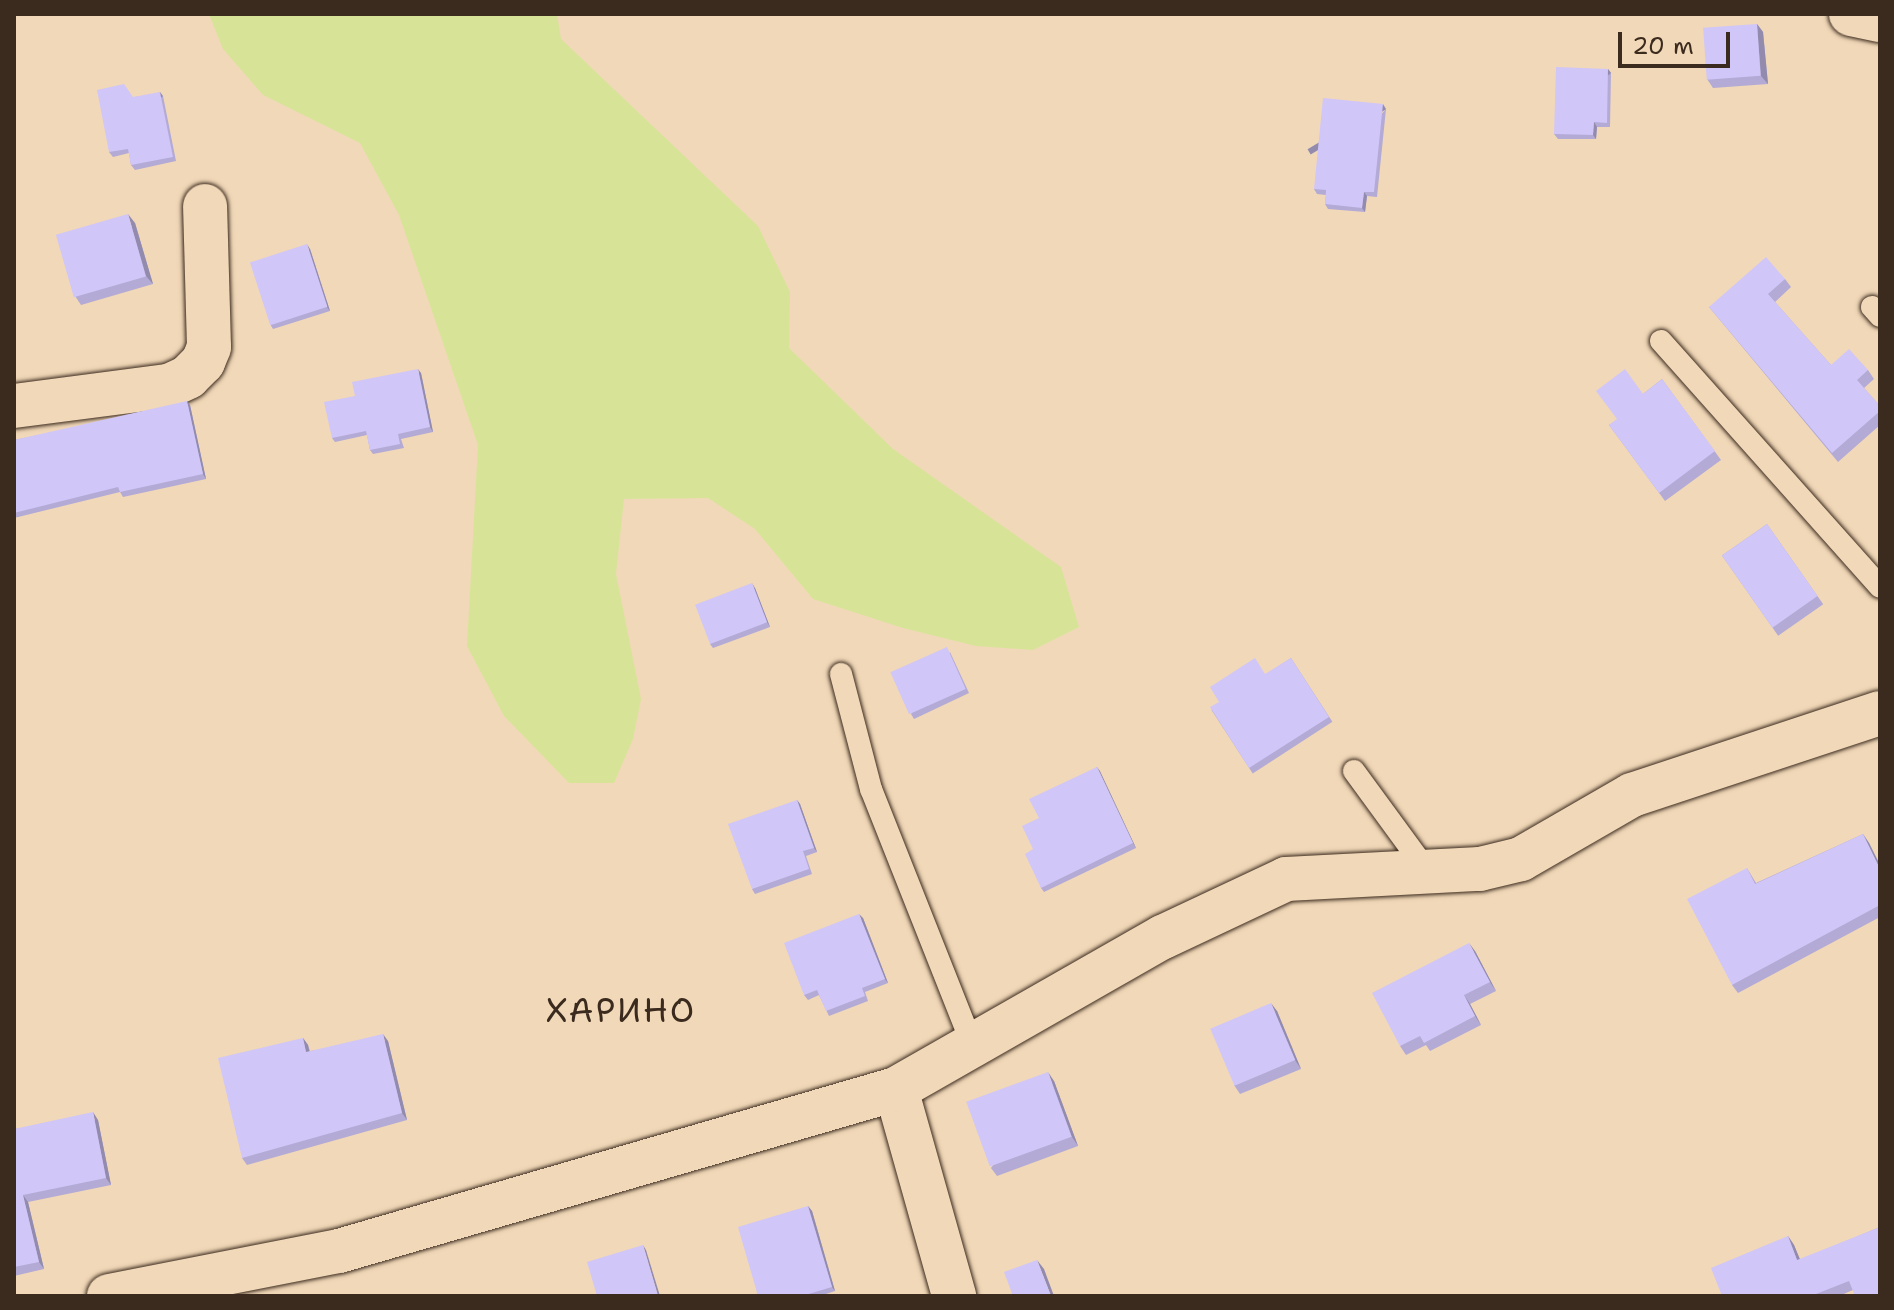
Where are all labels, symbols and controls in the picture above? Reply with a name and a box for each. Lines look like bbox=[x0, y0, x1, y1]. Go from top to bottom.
scale bar bbox=[1622, 16, 1734, 66]
text: 20 m bbox=[1632, 30, 1694, 62]
district label: ХАРИНО bbox=[546, 991, 696, 1031]

